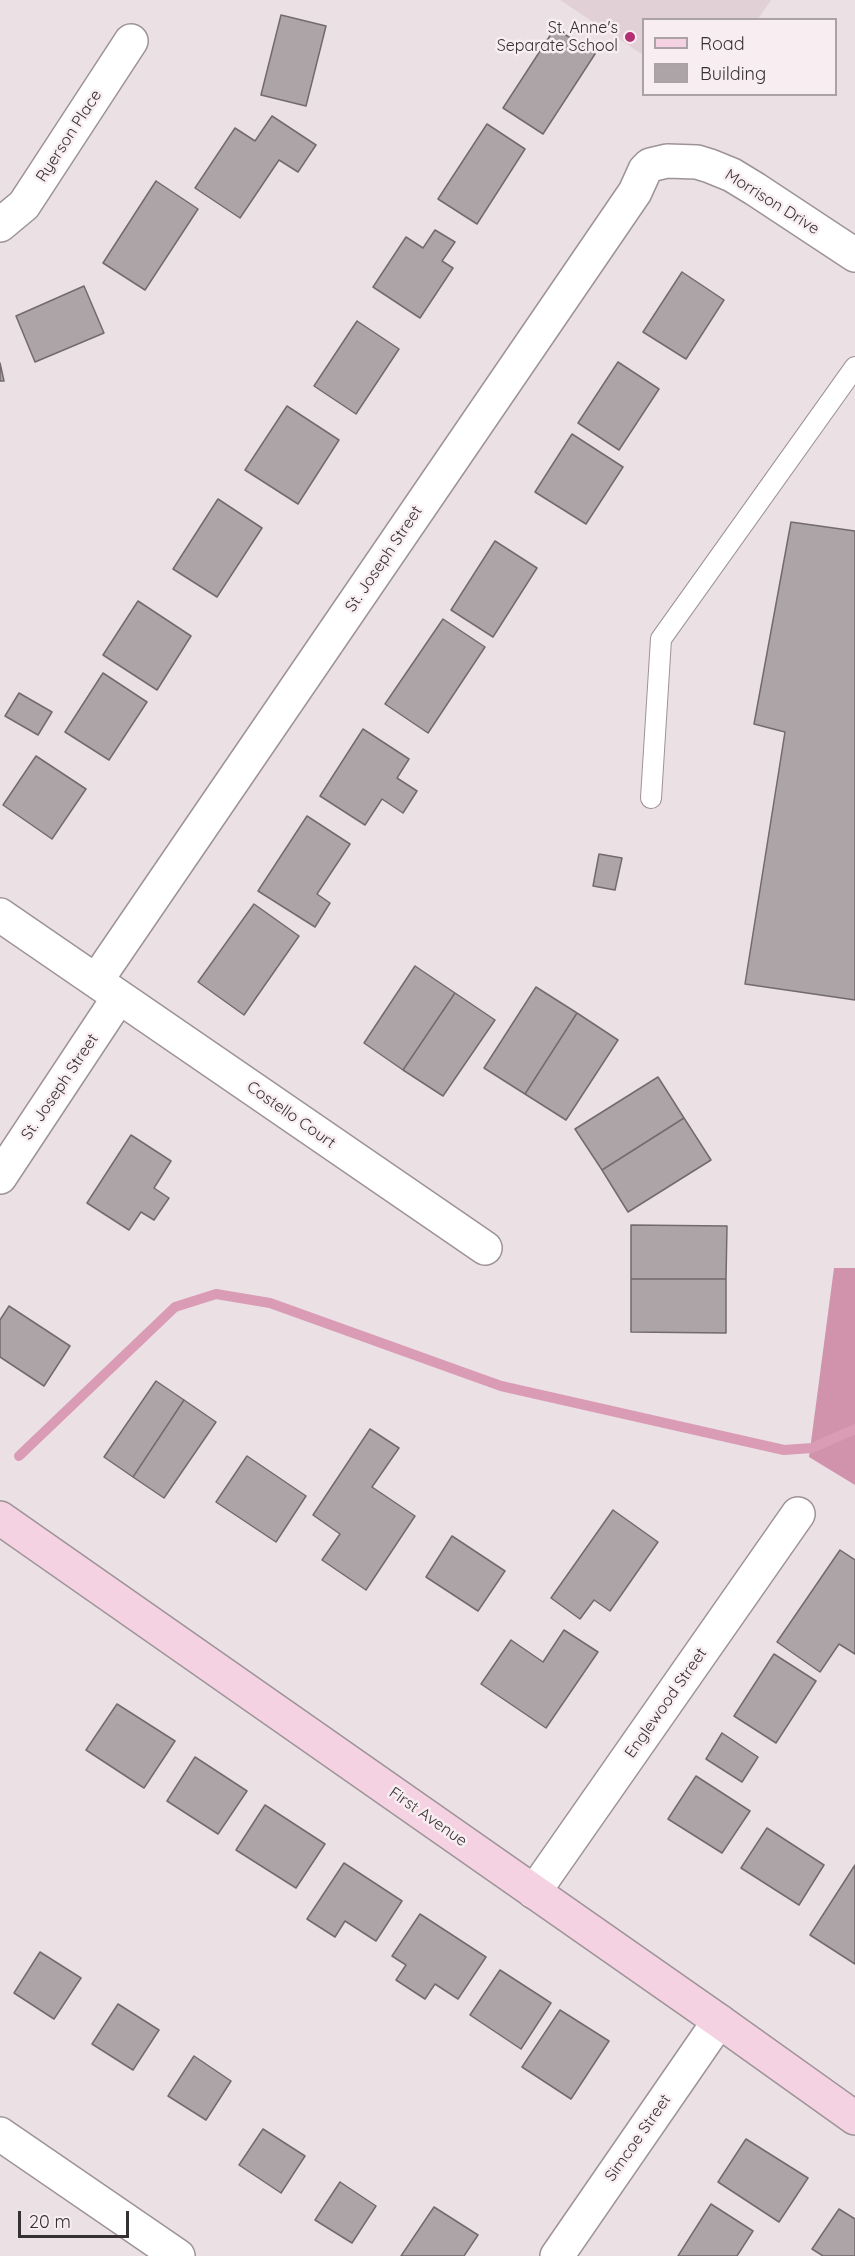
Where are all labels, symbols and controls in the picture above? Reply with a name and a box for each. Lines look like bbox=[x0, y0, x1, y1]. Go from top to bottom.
place label: St. Anne's Separate School bbox=[497, 18, 618, 56]
legend bbox=[642, 18, 837, 96]
marker: St. Anne's Separate School bbox=[623, 30, 637, 44]
text: Road bbox=[700, 32, 745, 55]
text: Building bbox=[700, 62, 766, 85]
street label: Ryerson Place bbox=[32, 86, 106, 186]
street label: Morrison Drive bbox=[721, 165, 823, 239]
street label: St. Joseph Street bbox=[341, 502, 427, 616]
street label: St. Joseph Street bbox=[17, 1030, 103, 1144]
street label: Costello Court bbox=[243, 1077, 339, 1153]
street label: Englewood Street bbox=[621, 1644, 711, 1762]
street label: First Avenue bbox=[385, 1783, 471, 1851]
street label: Simcoe Street bbox=[601, 2091, 675, 2185]
scale bar bbox=[21, 2199, 132, 2237]
text: 20 m bbox=[29, 2210, 71, 2233]

